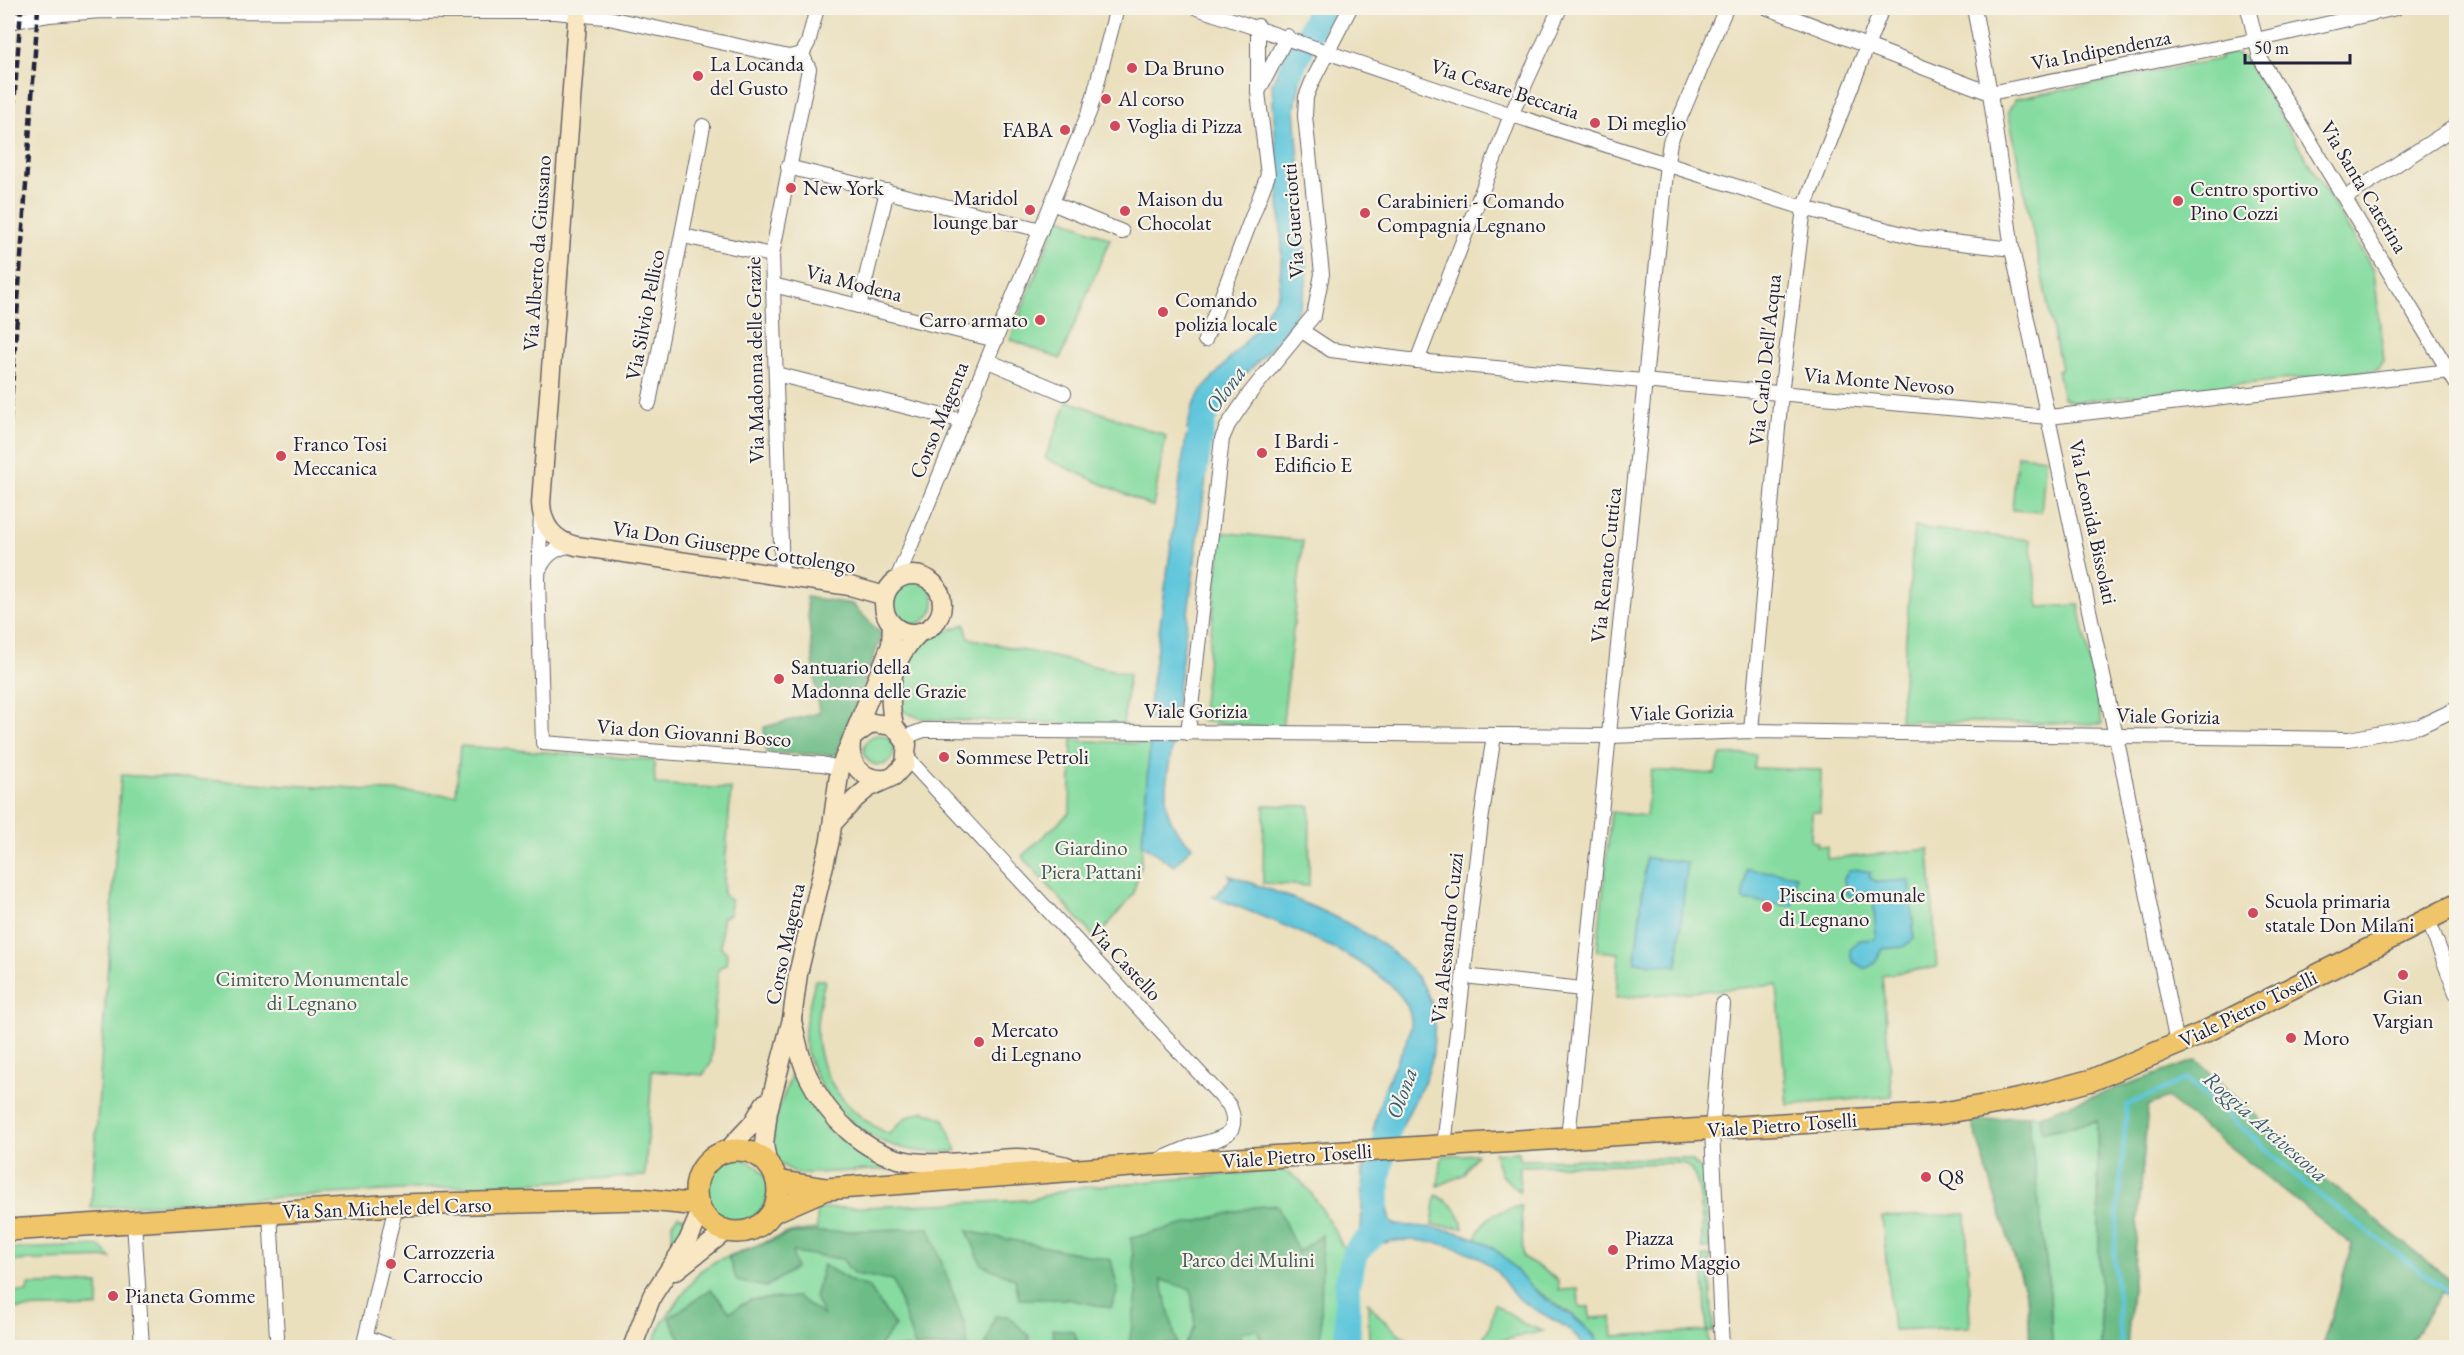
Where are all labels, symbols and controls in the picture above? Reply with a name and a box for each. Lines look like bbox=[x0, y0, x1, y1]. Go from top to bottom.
street label: Via Indipendenza bbox=[2029, 23, 2174, 76]
scale bar bbox=[2245, 27, 2350, 65]
text: 50 m bbox=[2254, 36, 2289, 59]
place label: La Locanda del Gusto bbox=[710, 50, 805, 101]
street label: Via Cesare Beccaria bbox=[1427, 52, 1583, 125]
place label: Da Bruno bbox=[1144, 54, 1224, 81]
marker: Da Bruno bbox=[1125, 61, 1139, 75]
marker: La Locanda del Gusto bbox=[691, 69, 705, 83]
place label: Al corso bbox=[1117, 85, 1185, 112]
marker: Al corso bbox=[1099, 92, 1113, 106]
place label: Di meglio bbox=[1607, 109, 1686, 136]
place label: Voglia di Pizza bbox=[1127, 112, 1243, 139]
place label: FABA bbox=[1002, 116, 1053, 143]
marker: Di meglio bbox=[1588, 116, 1602, 130]
street label: Via Santa Caterina bbox=[2314, 116, 2415, 258]
marker: Voglia di Pizza bbox=[1108, 119, 1122, 133]
marker: FABA bbox=[1058, 123, 1072, 137]
street label: Via Alberto da Giussano bbox=[516, 154, 557, 352]
street label: Via Guerciotti bbox=[1275, 163, 1310, 280]
place label: New York bbox=[803, 174, 885, 201]
place label: Centro sportivo Pino Cozzi bbox=[2190, 175, 2318, 226]
marker: New York bbox=[784, 181, 798, 195]
place label: Maridol lounge bar bbox=[933, 184, 1018, 235]
place label: Maison du Chocolat bbox=[1137, 185, 1223, 236]
place label: Carabinieri - Comando Compagnia Legnano bbox=[1377, 187, 1565, 238]
marker: Centro sportivo Pino Cozzi bbox=[2171, 194, 2185, 208]
marker: Maridol lounge bar bbox=[1023, 203, 1037, 217]
marker: Maison du Chocolat bbox=[1118, 204, 1132, 218]
marker: Carabinieri - Comando Compagnia Legnano bbox=[1358, 206, 1372, 220]
street label: Via Silvio Pellico bbox=[619, 247, 670, 383]
street label: Via Madonna delle Grazie bbox=[739, 256, 770, 464]
street label: Via Modena bbox=[803, 257, 906, 308]
street label: Via Carlo Dell'Acqua bbox=[1742, 272, 1787, 447]
place label: Comando polizia locale bbox=[1175, 286, 1277, 337]
marker: Comando polizia locale bbox=[1156, 305, 1170, 319]
place label: Carro armato bbox=[919, 306, 1028, 333]
marker: Carro armato bbox=[1033, 313, 1047, 327]
street label: Corso Magenta bbox=[903, 357, 975, 482]
water label: Olona bbox=[1198, 360, 1253, 419]
street label: Via Monte Nevoso bbox=[1802, 360, 1956, 401]
place label: I Bardi - Edificio E bbox=[1274, 427, 1352, 478]
place label: Franco Tosi Meccanica bbox=[293, 430, 387, 481]
street label: Via Leonida Bissolati bbox=[2063, 437, 2124, 607]
marker: I Bardi - Edificio E bbox=[1255, 446, 1269, 460]
marker: Franco Tosi Meccanica bbox=[274, 449, 288, 463]
street label: Via Renato Cuttica bbox=[1584, 485, 1627, 644]
street label: Via Don Giuseppe Cottolengo bbox=[610, 514, 858, 579]
place label: Santuario della Madonna delle Grazie bbox=[791, 653, 966, 704]
marker: Santuario della Madonna delle Grazie bbox=[772, 672, 786, 686]
street label: Viale Gorizia bbox=[1630, 696, 1735, 727]
street label: Viale Gorizia bbox=[1144, 697, 1249, 724]
street label: Viale Gorizia bbox=[2116, 701, 2221, 730]
street label: Via don Giovanni Bosco bbox=[596, 712, 792, 753]
place label: Sommese Petroli bbox=[956, 743, 1089, 770]
marker: Sommese Petroli bbox=[937, 750, 951, 764]
park label: Giardino Piera Pattani bbox=[1040, 834, 1142, 885]
street label: Via Alessandro Cuzzi bbox=[1424, 851, 1469, 1025]
street label: Corso Magenta bbox=[758, 880, 811, 1007]
place label: Piscina Comunale di Legnano bbox=[1779, 881, 1925, 932]
place label: Scuola primaria statale Don Milani bbox=[2265, 887, 2414, 938]
marker: Piscina Comunale di Legnano bbox=[1760, 900, 1774, 914]
marker: Scuola primaria statale Don Milani bbox=[2246, 906, 2260, 920]
street label: Via Castello bbox=[1083, 917, 1168, 1006]
street label: Viale Pietro Toselli bbox=[2174, 963, 2321, 1054]
park label: Cimitero Monumentale di Legnano bbox=[216, 965, 408, 1016]
marker: Gian Vargian bbox=[2396, 968, 2410, 982]
place label: Gian Vargian bbox=[2372, 983, 2434, 1034]
place label: Mercato di Legnano bbox=[991, 1016, 1082, 1067]
place label: Moro bbox=[2303, 1024, 2349, 1051]
marker: Moro bbox=[2284, 1031, 2298, 1045]
marker: Mercato di Legnano bbox=[972, 1035, 986, 1049]
water label: Olona bbox=[1379, 1064, 1424, 1123]
water label: Roggia Arcivescova bbox=[2197, 1064, 2334, 1189]
street label: Viale Pietro Toselli bbox=[1706, 1106, 1858, 1143]
street label: Viale Pietro Toselli bbox=[1221, 1137, 1373, 1174]
place label: Q8 bbox=[1938, 1163, 1964, 1191]
marker: Q8 bbox=[1919, 1170, 1933, 1184]
street label: Via San Michele del Carso bbox=[282, 1190, 492, 1225]
place label: Piazza Primo Maggio bbox=[1625, 1224, 1740, 1275]
place label: Carrozzeria Carroccio bbox=[403, 1238, 496, 1289]
marker: Piazza Primo Maggio bbox=[1606, 1243, 1620, 1257]
park label: Parco dei Mulini bbox=[1181, 1246, 1315, 1273]
marker: Carrozzeria Carroccio bbox=[384, 1257, 398, 1271]
place label: Pianeta Gomme bbox=[125, 1282, 255, 1309]
marker: Pianeta Gomme bbox=[106, 1289, 120, 1303]

